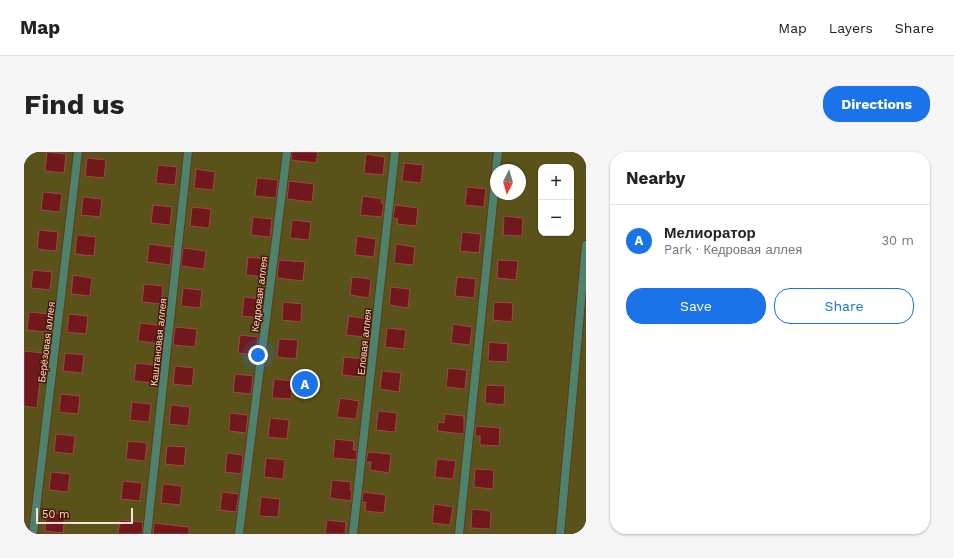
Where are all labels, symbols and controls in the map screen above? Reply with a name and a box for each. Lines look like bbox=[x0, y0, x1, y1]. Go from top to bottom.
text: Map bbox=[20, 16, 60, 39]
text: Map bbox=[778, 20, 807, 36]
text: Layers bbox=[829, 20, 873, 36]
text: Share bbox=[895, 20, 934, 36]
button: Directions bbox=[823, 86, 930, 122]
text: Find us bbox=[24, 88, 124, 121]
north arrow bbox=[490, 164, 526, 200]
map controls bbox=[538, 164, 574, 236]
button: + bbox=[538, 164, 574, 200]
text: Nearby bbox=[626, 168, 685, 188]
button: − bbox=[538, 200, 574, 236]
text: Мелиоратор bbox=[664, 224, 756, 242]
text: A bbox=[635, 233, 643, 248]
text: 30 m bbox=[882, 233, 914, 248]
text: Park · Кедровая аллея bbox=[664, 242, 802, 257]
street label: Кедровая аллея bbox=[249, 256, 270, 332]
button: Save bbox=[626, 288, 766, 324]
button: Share bbox=[774, 288, 914, 324]
street label: Каштановая аллея bbox=[148, 298, 169, 387]
street label: Берёзовая аллея bbox=[36, 301, 57, 383]
street label: Еловая аллея bbox=[356, 309, 373, 375]
your location bbox=[248, 345, 268, 365]
pin: A bbox=[292, 369, 318, 399]
scale bar bbox=[36, 506, 133, 525]
text: 50 m bbox=[42, 508, 69, 521]

